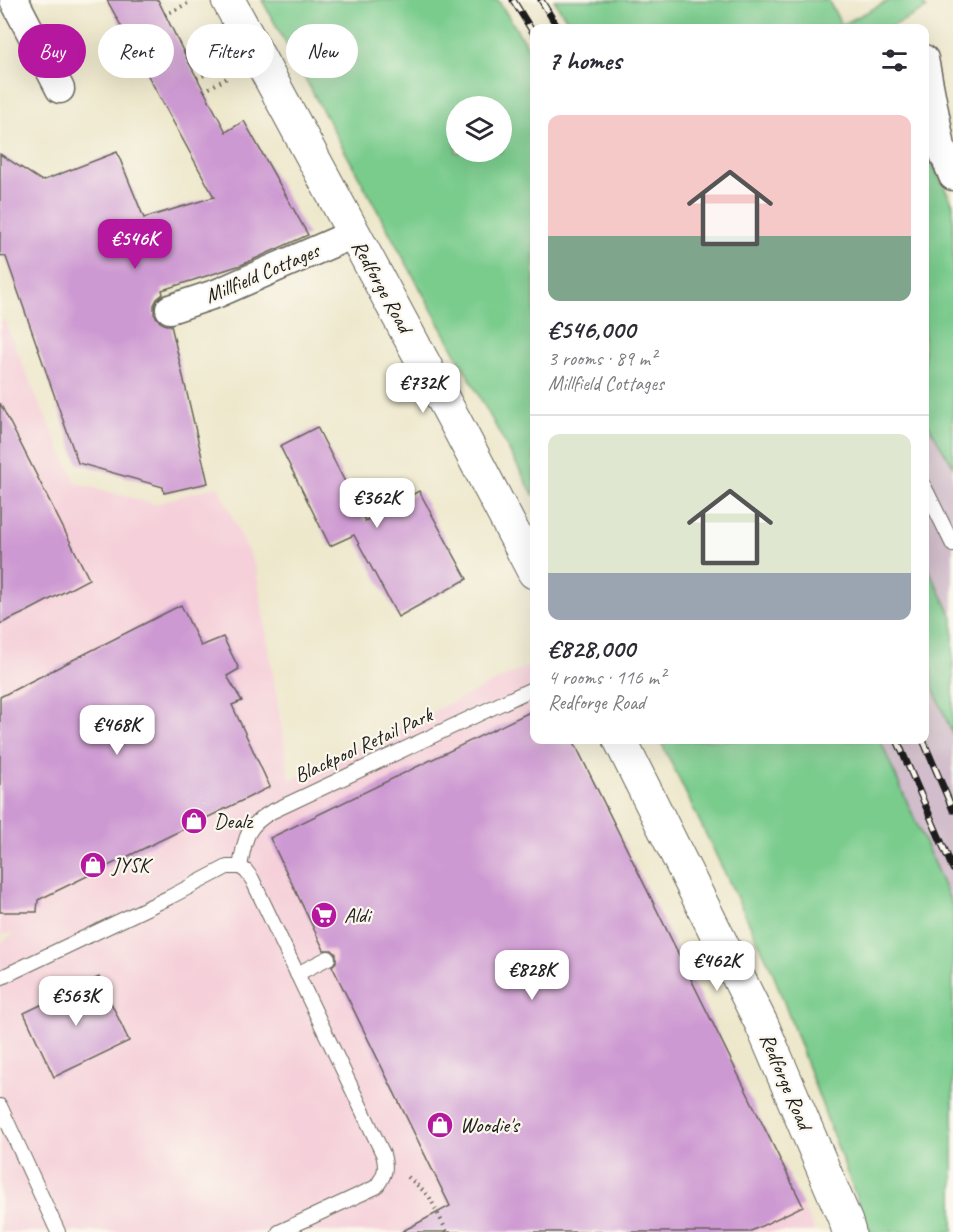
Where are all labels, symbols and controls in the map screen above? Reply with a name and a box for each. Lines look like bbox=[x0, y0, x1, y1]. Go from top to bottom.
chip: Buy bbox=[18, 24, 86, 78]
chip: Rent bbox=[98, 24, 174, 78]
chip: Filters bbox=[186, 24, 274, 78]
chip: New bbox=[286, 24, 358, 78]
text: 7 homes bbox=[548, 44, 621, 77]
icon: filters bbox=[878, 44, 911, 77]
map controls bbox=[446, 96, 512, 162]
button: layers bbox=[446, 96, 512, 162]
icon: home bbox=[676, 154, 784, 262]
pin: €546K bbox=[93, 219, 177, 270]
text: €546K bbox=[112, 226, 158, 251]
street label: Redforge Road bbox=[346, 235, 420, 340]
street label: Millfield Cottages bbox=[201, 237, 325, 309]
text: €546,000 bbox=[548, 313, 635, 346]
text: 3 rooms · 89 m² bbox=[548, 346, 656, 371]
pin: €732K bbox=[381, 363, 465, 414]
text: €732K bbox=[400, 370, 446, 395]
text: Millfield Cottages bbox=[548, 371, 664, 396]
icon: home bbox=[676, 473, 784, 581]
pin: €362K bbox=[335, 478, 419, 529]
text: €362K bbox=[354, 485, 400, 510]
text: €828,000 bbox=[548, 632, 635, 665]
text: 4 rooms · 116 m² bbox=[548, 665, 665, 690]
text: Redforge Road bbox=[548, 690, 645, 715]
street label: Blackpool Retail Park bbox=[290, 701, 437, 788]
pin: €468K bbox=[75, 705, 159, 756]
text: €468K bbox=[94, 712, 140, 737]
shop icon: Dealz bbox=[179, 806, 209, 836]
place label: Dealz bbox=[214, 808, 254, 834]
shop icon: JYSK bbox=[78, 850, 108, 880]
place label: JYSK bbox=[111, 852, 154, 878]
supermarket icon: Aldi bbox=[309, 900, 339, 930]
place label: Aldi bbox=[344, 902, 373, 928]
pin: €462K bbox=[675, 941, 759, 992]
text: €462K bbox=[694, 948, 740, 973]
pin: €828K bbox=[490, 950, 574, 1001]
text: €828K bbox=[509, 957, 555, 982]
pin: €563K bbox=[34, 976, 118, 1027]
text: €563K bbox=[53, 983, 99, 1008]
street label: Redforge Road bbox=[754, 1029, 819, 1136]
shop icon: Woodie's bbox=[425, 1110, 455, 1140]
place label: Woodie's bbox=[460, 1112, 520, 1138]

